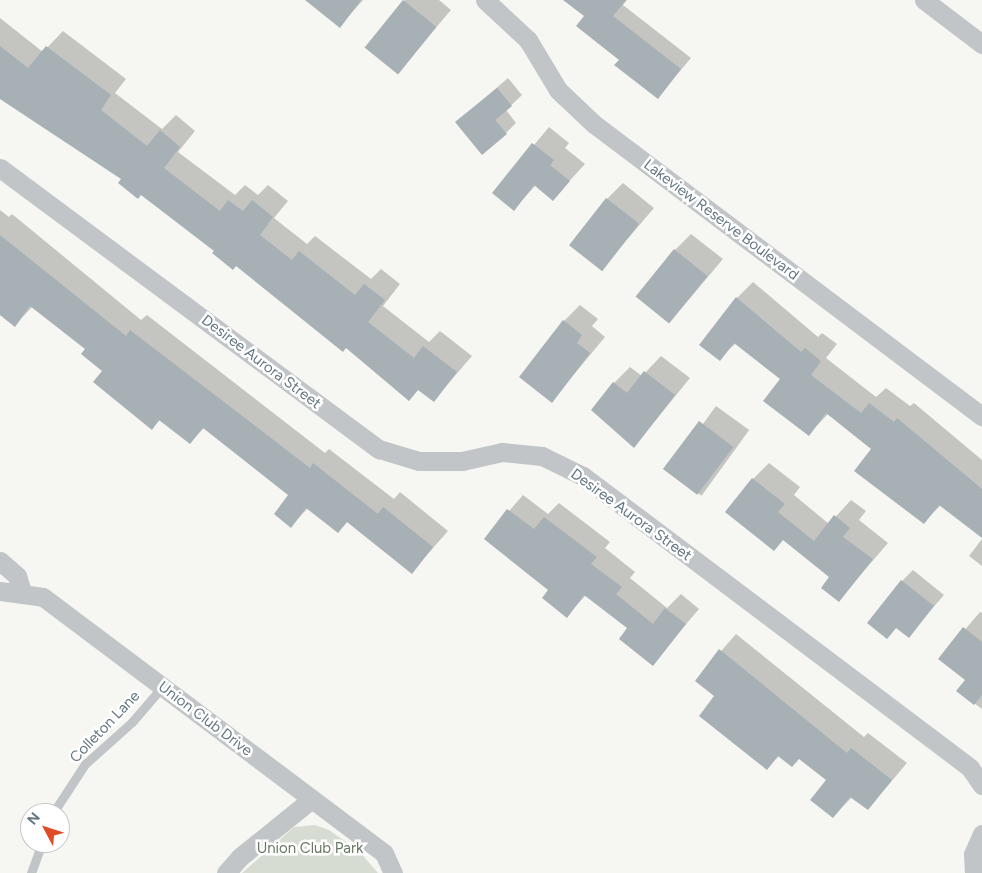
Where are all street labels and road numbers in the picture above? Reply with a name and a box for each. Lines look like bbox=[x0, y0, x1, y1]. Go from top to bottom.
street label: Lakeview Reserve Boulevard bbox=[640, 156, 802, 284]
street label: Desiree Aurora Street bbox=[198, 311, 324, 413]
street label: Desiree Aurora Street bbox=[567, 465, 695, 565]
street label: Union Club Drive bbox=[155, 678, 255, 760]
street label: Colleton Lane bbox=[66, 687, 144, 767]

